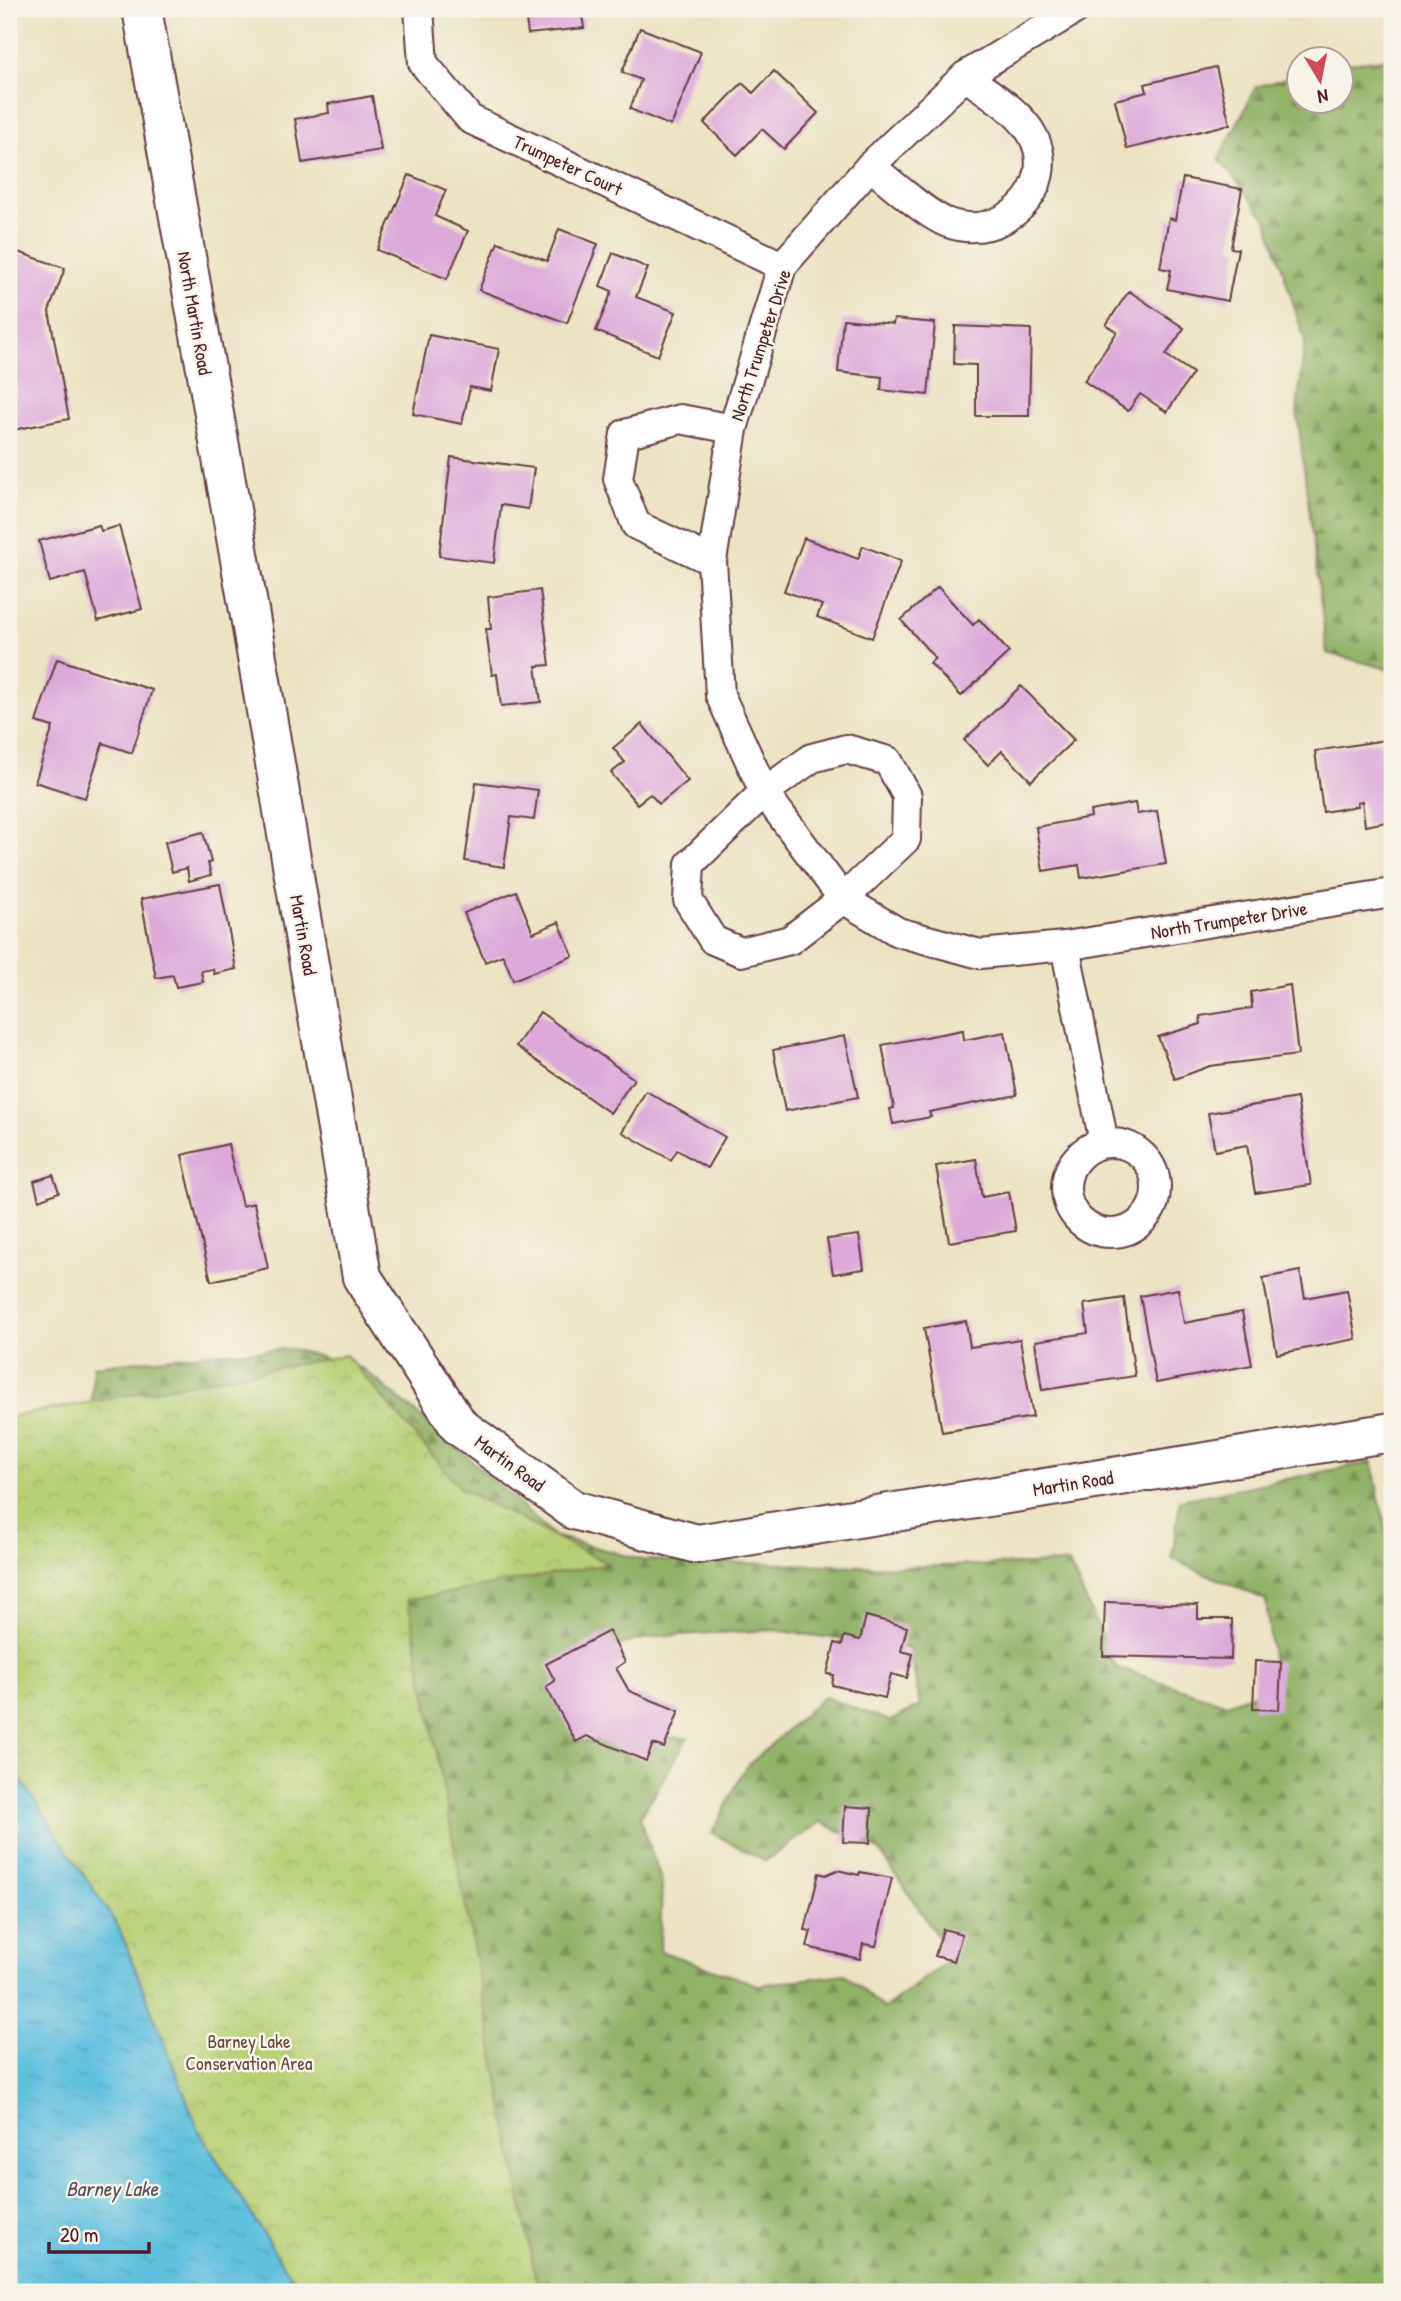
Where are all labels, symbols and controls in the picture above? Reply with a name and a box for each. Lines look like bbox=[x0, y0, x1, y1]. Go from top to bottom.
north arrow bbox=[1286, 46, 1356, 116]
text: N bbox=[1316, 83, 1330, 110]
street label: Trumpeter Court bbox=[509, 128, 627, 202]
street label: North Martin Road bbox=[171, 249, 219, 377]
street label: North Trumpeter Drive bbox=[723, 265, 797, 424]
street label: Martin Road bbox=[284, 893, 324, 978]
street label: North Trumpeter Drive bbox=[1149, 895, 1309, 945]
street label: Martin Road bbox=[470, 1429, 551, 1498]
street label: Martin Road bbox=[1031, 1464, 1116, 1502]
park label: Barney Lake Conservation Area bbox=[186, 2028, 313, 2076]
water label: Barney Lake bbox=[66, 2174, 159, 2203]
scale bar bbox=[49, 2210, 149, 2254]
text: 20 m bbox=[60, 2220, 98, 2249]

